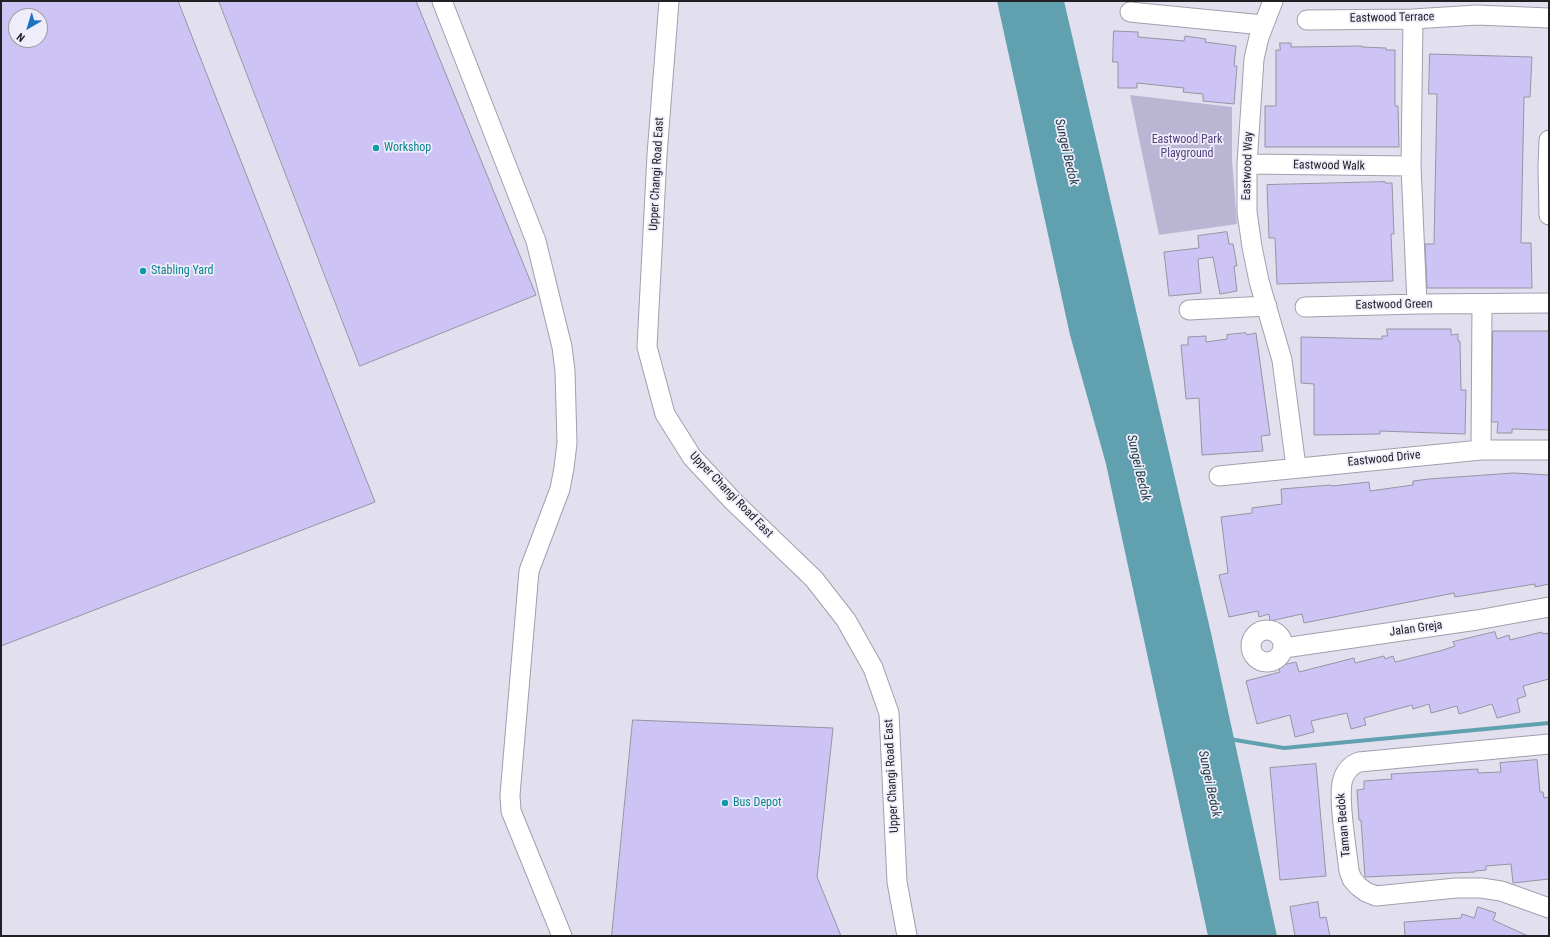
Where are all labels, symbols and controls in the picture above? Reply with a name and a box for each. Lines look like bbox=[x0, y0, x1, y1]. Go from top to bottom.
north arrow bbox=[8, 8, 48, 48]
street label: Eastwood Terrace bbox=[1350, 10, 1434, 26]
text: N bbox=[14, 30, 28, 44]
street label: Upper Changi Road East bbox=[647, 117, 667, 231]
water label: Sungei Bedok bbox=[1051, 117, 1081, 187]
street label: Eastwood Way bbox=[1240, 131, 1256, 201]
park label: Eastwood Park Playground bbox=[1152, 133, 1222, 161]
place label: Workshop bbox=[384, 141, 431, 155]
marker: Workshop bbox=[371, 143, 381, 153]
street label: Eastwood Walk bbox=[1293, 158, 1365, 174]
place label: Stabling Yard bbox=[151, 264, 214, 278]
marker: Stabling Yard bbox=[138, 266, 148, 276]
street label: Eastwood Green bbox=[1355, 297, 1433, 313]
water label: Sungei Bedok bbox=[1123, 433, 1153, 503]
street label: Eastwood Drive bbox=[1347, 448, 1421, 470]
street label: Upper Changi Road East bbox=[686, 449, 776, 541]
street label: Jalan Greja bbox=[1389, 618, 1443, 640]
street label: Upper Changi Road East bbox=[882, 719, 902, 833]
water label: Sungei Bedok bbox=[1194, 749, 1224, 819]
street label: Taman Bedok bbox=[1334, 792, 1354, 858]
place label: Bus Depot bbox=[733, 796, 782, 810]
marker: Bus Depot bbox=[720, 798, 730, 808]

